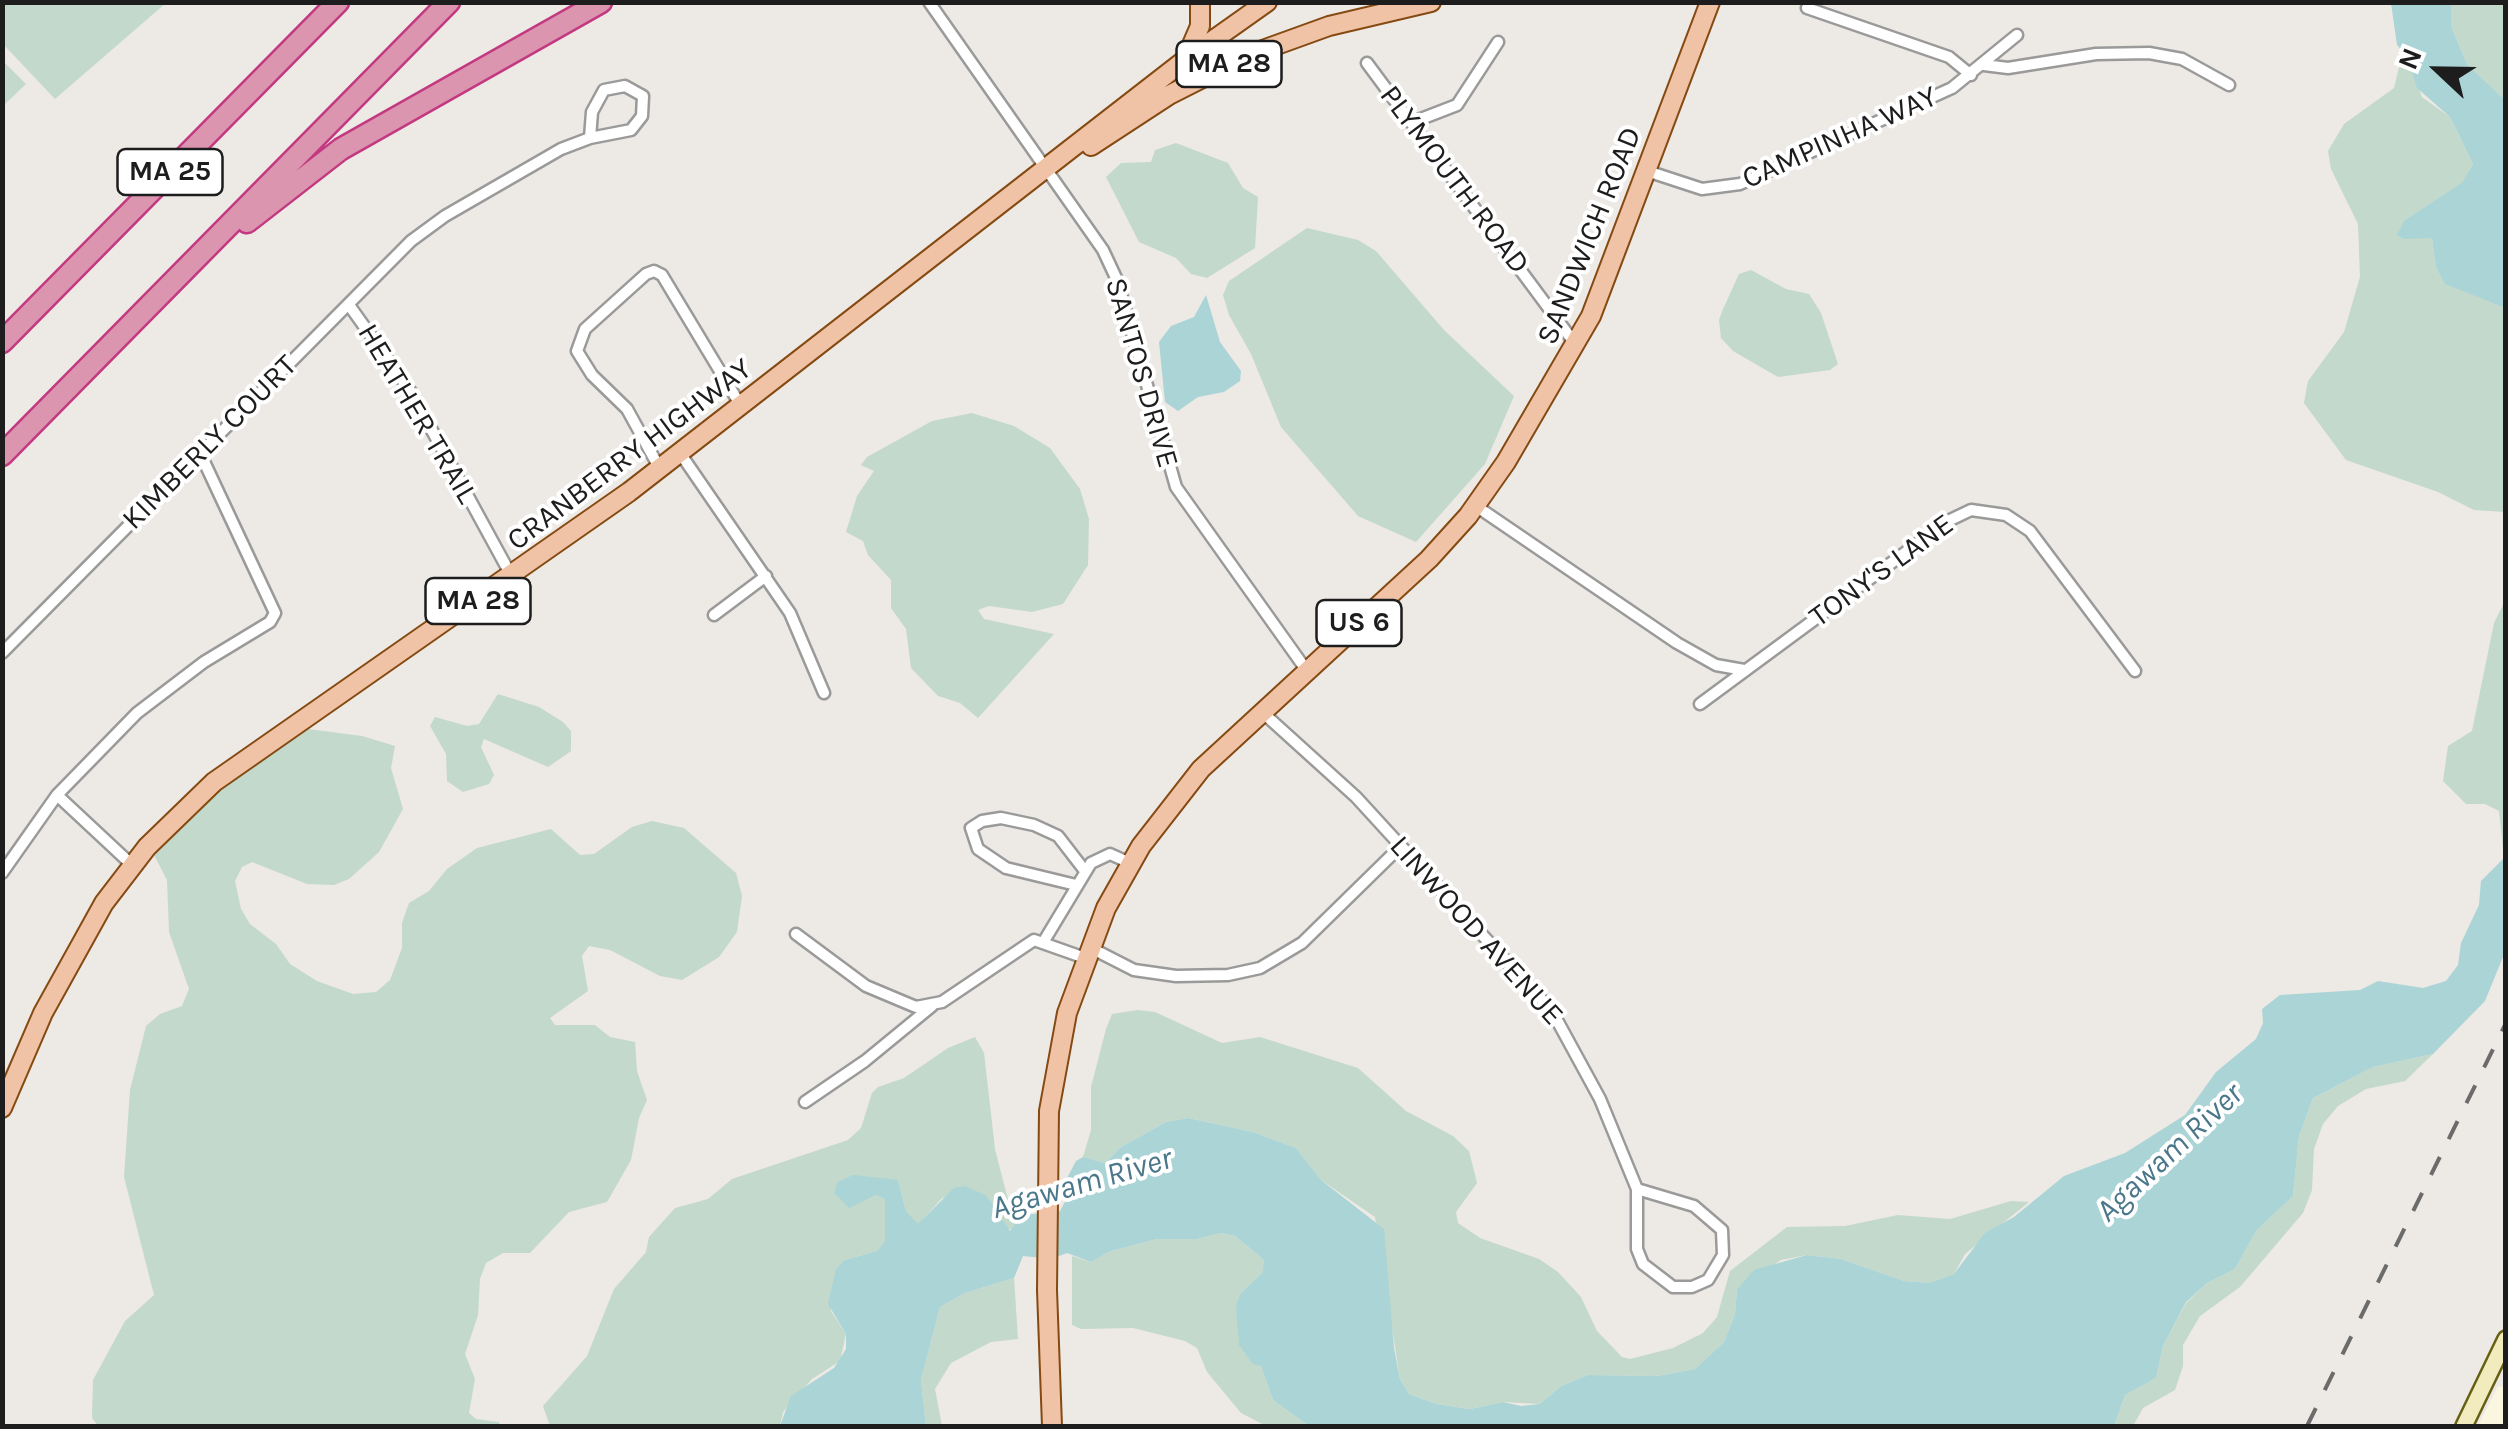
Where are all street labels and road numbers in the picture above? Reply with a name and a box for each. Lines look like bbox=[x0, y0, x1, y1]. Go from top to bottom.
road number: MA 28 bbox=[1176, 41, 1282, 87]
street label: PLYMOUTH ROAD bbox=[1372, 79, 1536, 281]
street label: CAMPINHA WAY bbox=[1737, 79, 1943, 197]
street label: SANDWICH ROAD bbox=[1530, 122, 1650, 350]
road number: MA 25 bbox=[118, 149, 222, 195]
street label: SANTOS DRIVE bbox=[1097, 274, 1185, 472]
street label: HEATHER TRAIL bbox=[349, 318, 485, 510]
street label: KIMBERLY COURT bbox=[115, 348, 305, 538]
street label: CRANBERRY HIGHWAY bbox=[501, 351, 759, 559]
street label: TONY'S LANE bbox=[1803, 507, 1961, 635]
road number: MA 28 bbox=[426, 578, 530, 624]
road number: US 6 bbox=[1316, 600, 1402, 646]
street label: LINWOOD AVENUE bbox=[1381, 829, 1571, 1033]

